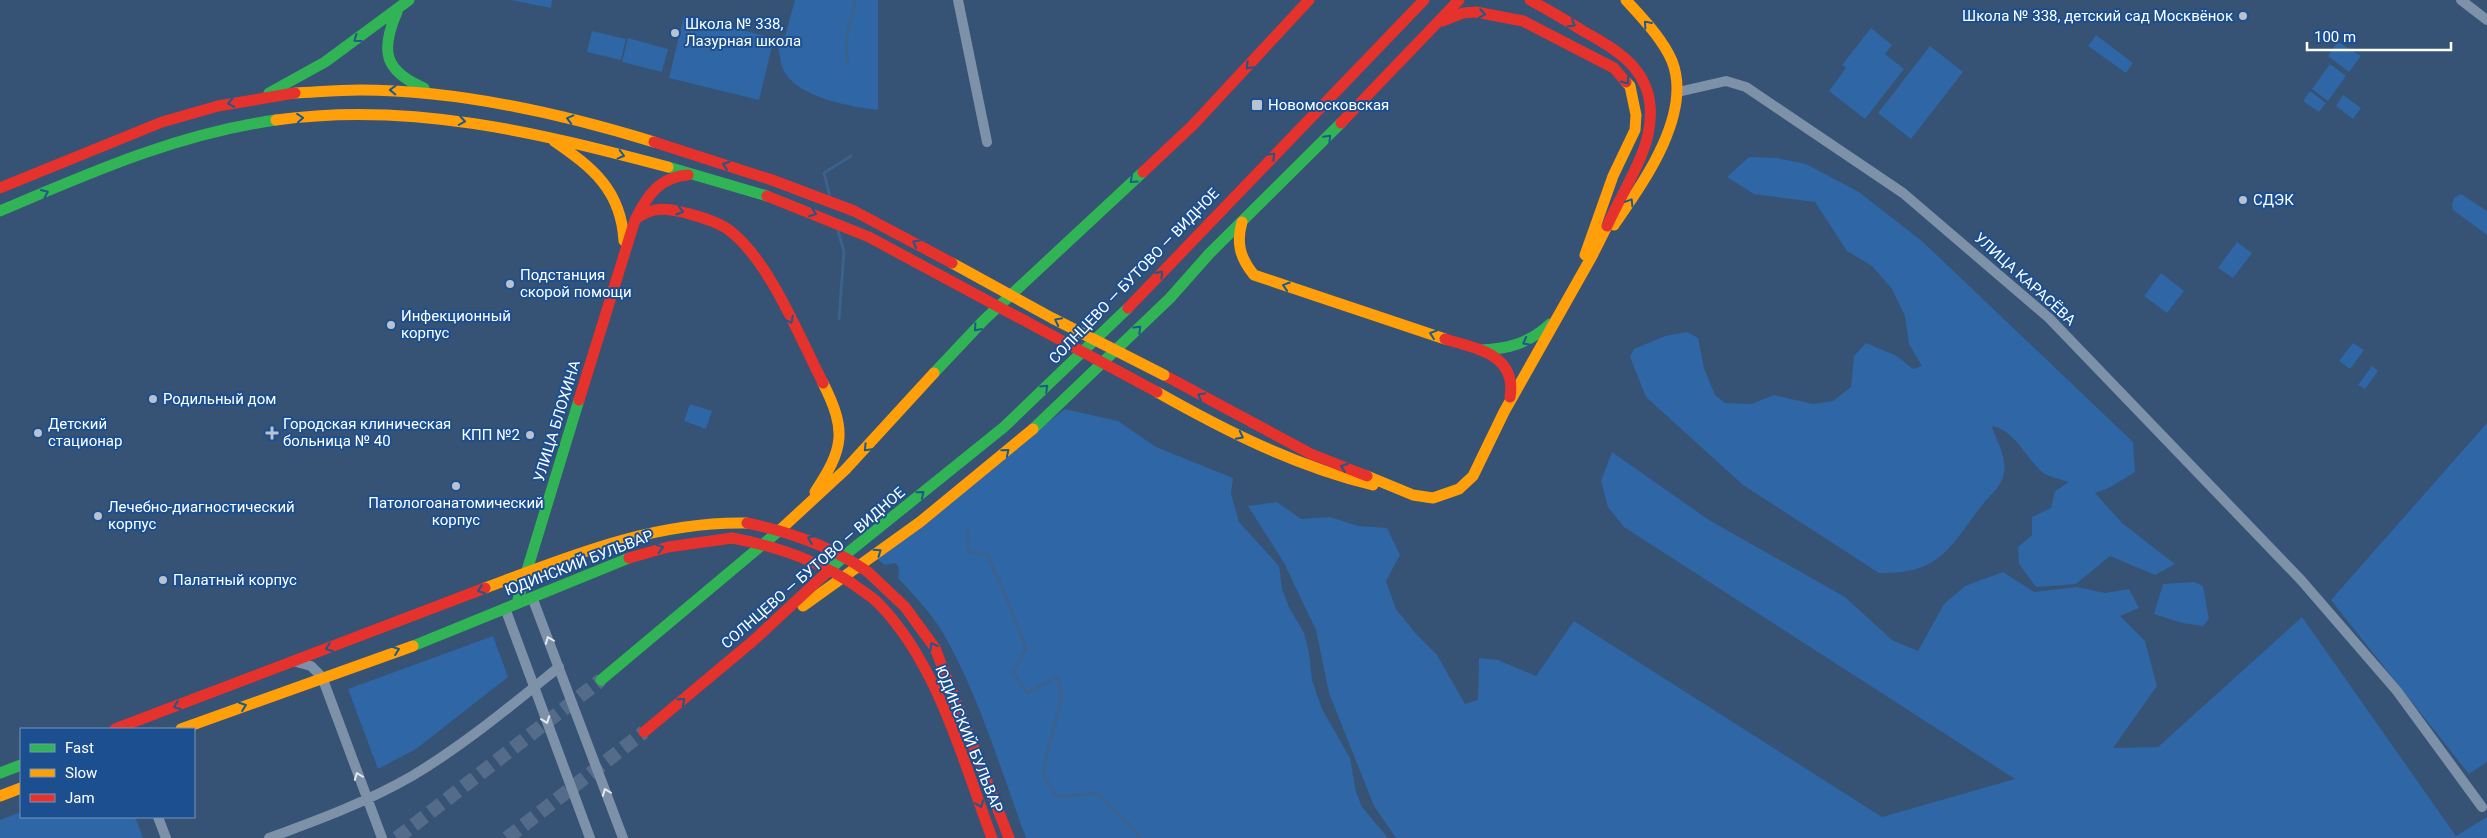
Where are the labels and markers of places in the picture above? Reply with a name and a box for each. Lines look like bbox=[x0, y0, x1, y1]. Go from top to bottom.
place label: Школа № 338, детский сад Москвёнок bbox=[1962, 7, 2233, 25]
marker: Школа № 338, детский сад Москвёнок bbox=[2237, 10, 2249, 22]
place label: Школа № 338, Лазурная школа bbox=[685, 15, 801, 50]
marker: Школа № 338, Лазурная школа bbox=[669, 27, 681, 39]
place label: Новомосковская bbox=[1268, 96, 1389, 114]
marker: Новомосковская bbox=[1250, 98, 1264, 112]
place label: СДЭК bbox=[2253, 191, 2294, 209]
marker: СДЭК bbox=[2237, 194, 2249, 206]
place label: Подстанция скорой помощи bbox=[520, 266, 632, 301]
marker: Подстанция скорой помощи bbox=[504, 278, 516, 290]
place label: Инфекционный корпус bbox=[401, 307, 511, 342]
marker: Инфекционный корпус bbox=[385, 319, 397, 331]
place label: Родильный дом bbox=[163, 390, 276, 408]
marker: Родильный дом bbox=[147, 393, 159, 405]
place label: Детский стационар bbox=[48, 415, 122, 450]
place label: Городская клиническая больница № 40 bbox=[283, 415, 451, 450]
marker: Городская клиническая больница № 40 bbox=[265, 426, 279, 440]
place label: КПП №2 bbox=[461, 426, 520, 444]
marker: Детский стационар bbox=[32, 427, 44, 439]
marker: КПП №2 bbox=[524, 429, 536, 441]
marker: Патологоанатомический корпус bbox=[450, 480, 462, 492]
place label: Патологоанатомический корпус bbox=[368, 494, 544, 529]
place label: Лечебно-диагностический корпус bbox=[108, 498, 295, 533]
marker: Лечебно-диагностический корпус bbox=[92, 510, 104, 522]
place label: Палатный корпус bbox=[173, 571, 297, 589]
marker: Палатный корпус bbox=[157, 574, 169, 586]

